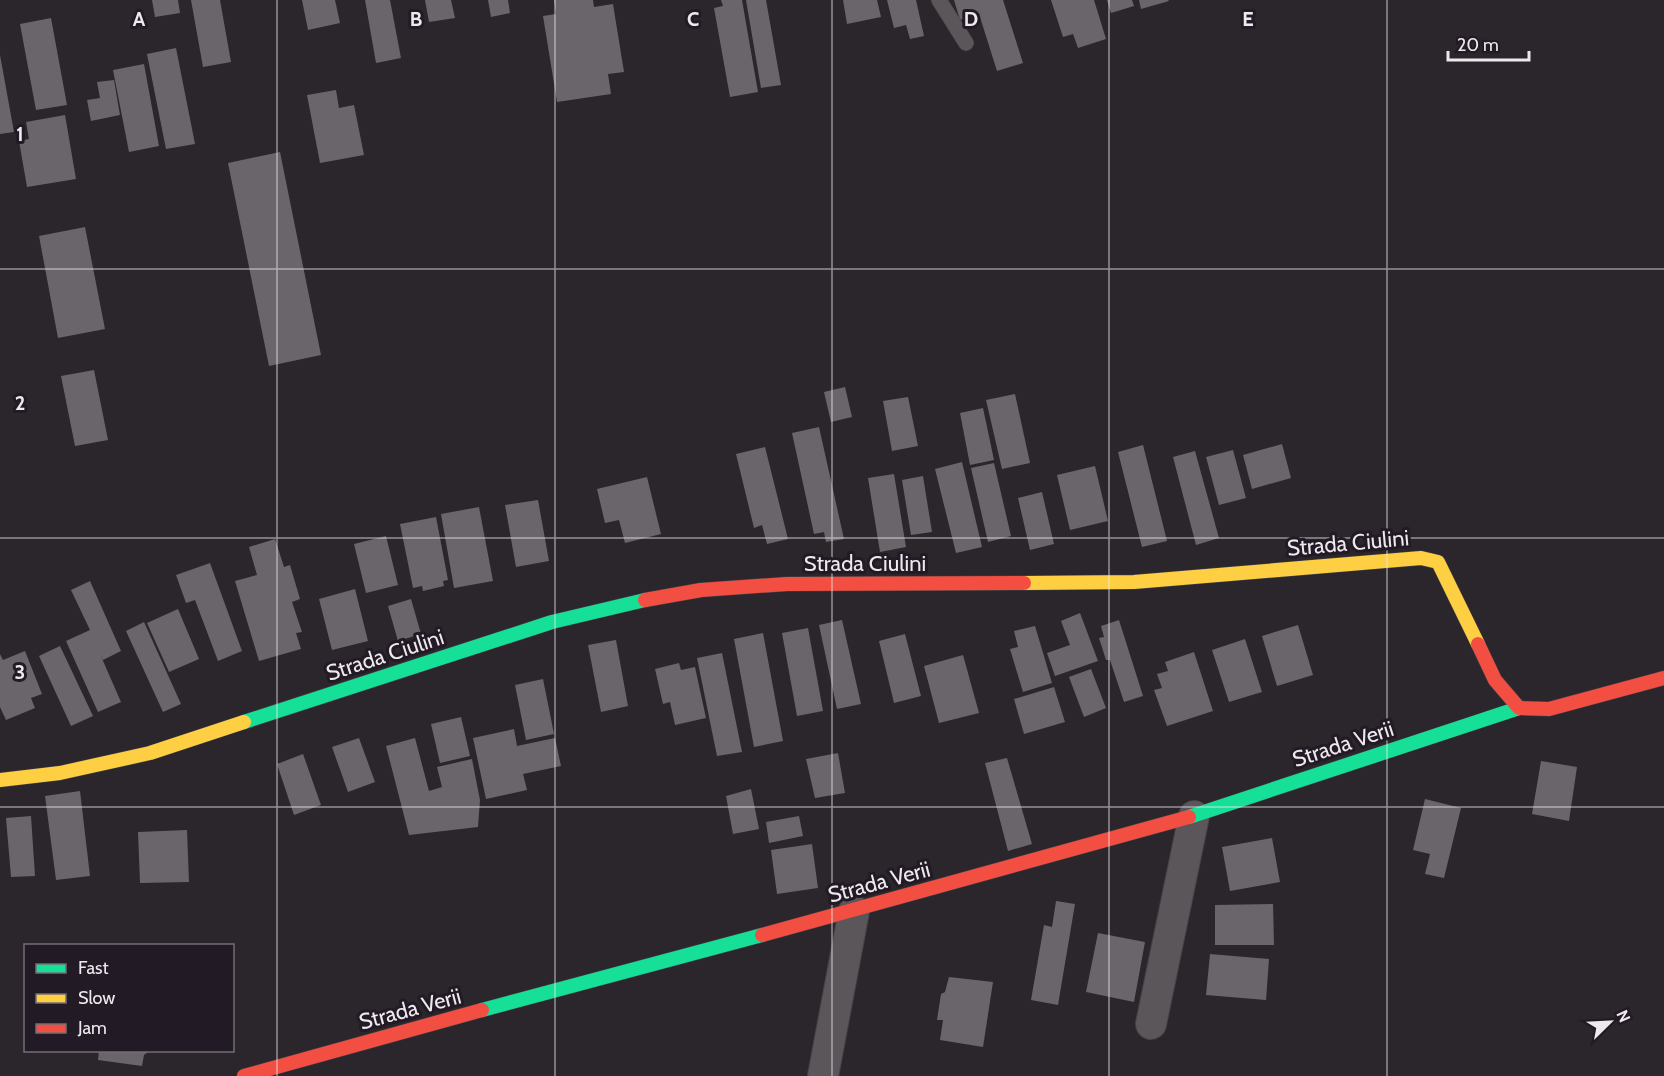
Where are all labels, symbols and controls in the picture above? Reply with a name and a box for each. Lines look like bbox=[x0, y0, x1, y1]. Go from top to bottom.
text: A bbox=[133, 7, 146, 31]
text: B bbox=[410, 7, 422, 31]
text: C bbox=[687, 7, 699, 31]
text: D bbox=[964, 7, 978, 31]
text: E bbox=[1242, 7, 1254, 31]
scale bar bbox=[1448, 24, 1529, 62]
text: 20 m bbox=[1457, 34, 1499, 56]
text: 1 bbox=[16, 122, 24, 146]
text: 2 bbox=[15, 391, 25, 415]
street label: Strada Ciulini bbox=[1286, 524, 1410, 562]
street label: Strada Ciulini bbox=[804, 550, 926, 577]
street label: Strada Ciulini bbox=[323, 623, 447, 687]
text: 3 bbox=[15, 660, 25, 684]
street label: Strada Verii bbox=[1289, 715, 1397, 773]
street label: Strada Verii bbox=[825, 855, 933, 909]
legend bbox=[24, 944, 234, 1052]
text: Fast bbox=[78, 957, 109, 979]
street label: Strada Verii bbox=[356, 982, 464, 1036]
text: Slow bbox=[78, 987, 115, 1009]
north arrow bbox=[1580, 992, 1640, 1052]
text: N bbox=[1612, 1007, 1634, 1025]
text: Jam bbox=[77, 1017, 107, 1039]

